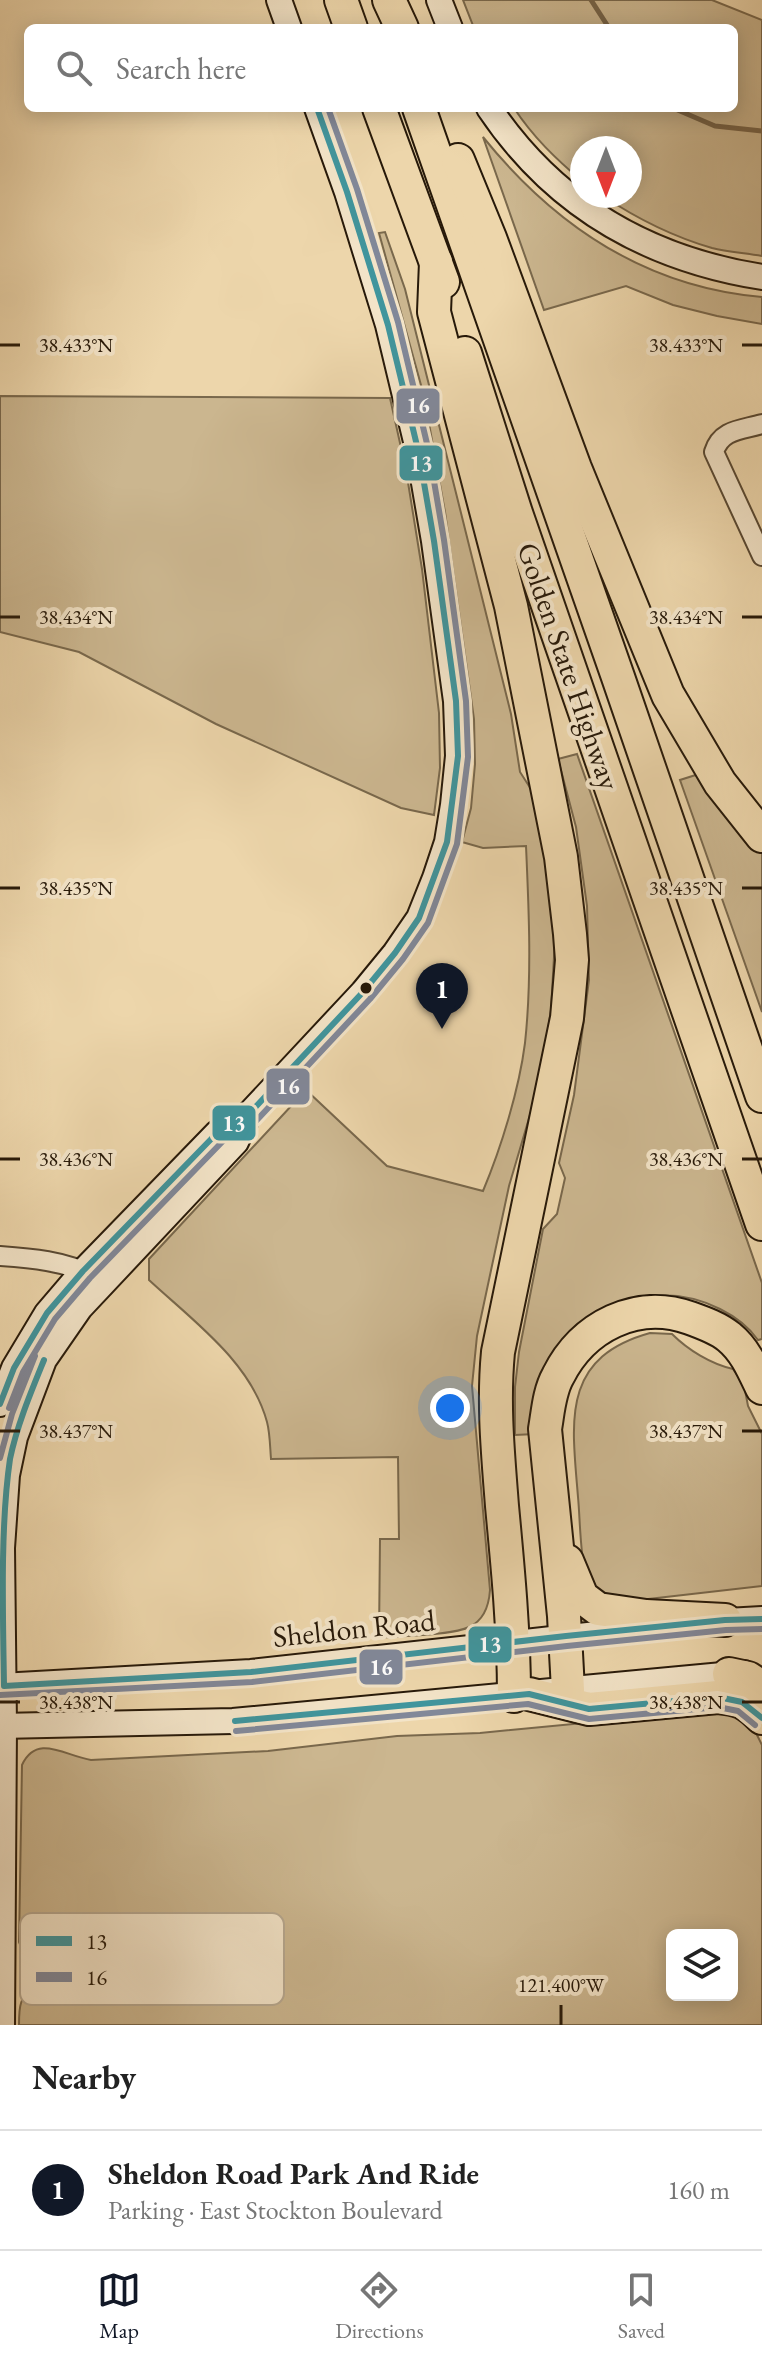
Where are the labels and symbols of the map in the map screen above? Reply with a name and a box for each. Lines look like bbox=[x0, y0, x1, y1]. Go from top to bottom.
north arrow bbox=[570, 136, 642, 208]
text: 38.433°N bbox=[39, 332, 113, 358]
text: 38.433°N bbox=[649, 332, 723, 358]
line badge: 16 bbox=[395, 387, 441, 425]
text: 16 bbox=[406, 391, 430, 420]
line badge: 13 bbox=[398, 444, 444, 482]
text: 13 bbox=[409, 449, 433, 478]
street label: Golden State Highway bbox=[508, 537, 630, 796]
text: 38.434°N bbox=[39, 604, 113, 630]
text: 38.434°N bbox=[649, 604, 723, 630]
text: 38.435°N bbox=[39, 875, 113, 901]
text: 38.435°N bbox=[649, 875, 723, 901]
pin: 1 bbox=[416, 963, 468, 1029]
unlabelled marker bbox=[358, 980, 374, 996]
line badge: 16 bbox=[265, 1067, 311, 1106]
text: 16 bbox=[276, 1072, 300, 1101]
line badge: 13 bbox=[211, 1104, 257, 1142]
text: 13 bbox=[222, 1109, 246, 1138]
text: 38.436°N bbox=[39, 1146, 113, 1172]
text: 38.436°N bbox=[649, 1146, 723, 1172]
your location bbox=[430, 1388, 470, 1428]
text: 38.437°N bbox=[39, 1418, 113, 1444]
text: 38.437°N bbox=[649, 1418, 723, 1444]
street label: Sheldon Road bbox=[271, 1600, 438, 1656]
line badge: 13 bbox=[467, 1625, 513, 1664]
text: 13 bbox=[478, 1630, 502, 1659]
line badge: 16 bbox=[358, 1648, 404, 1686]
text: 16 bbox=[369, 1653, 393, 1682]
text: 38.438°N bbox=[39, 1689, 113, 1715]
text: 38.438°N bbox=[649, 1689, 723, 1715]
legend bbox=[20, 1913, 284, 2005]
text: 13 bbox=[86, 1927, 107, 1956]
text: 16 bbox=[86, 1963, 108, 1992]
text: 121.400°W bbox=[518, 1972, 605, 1998]

